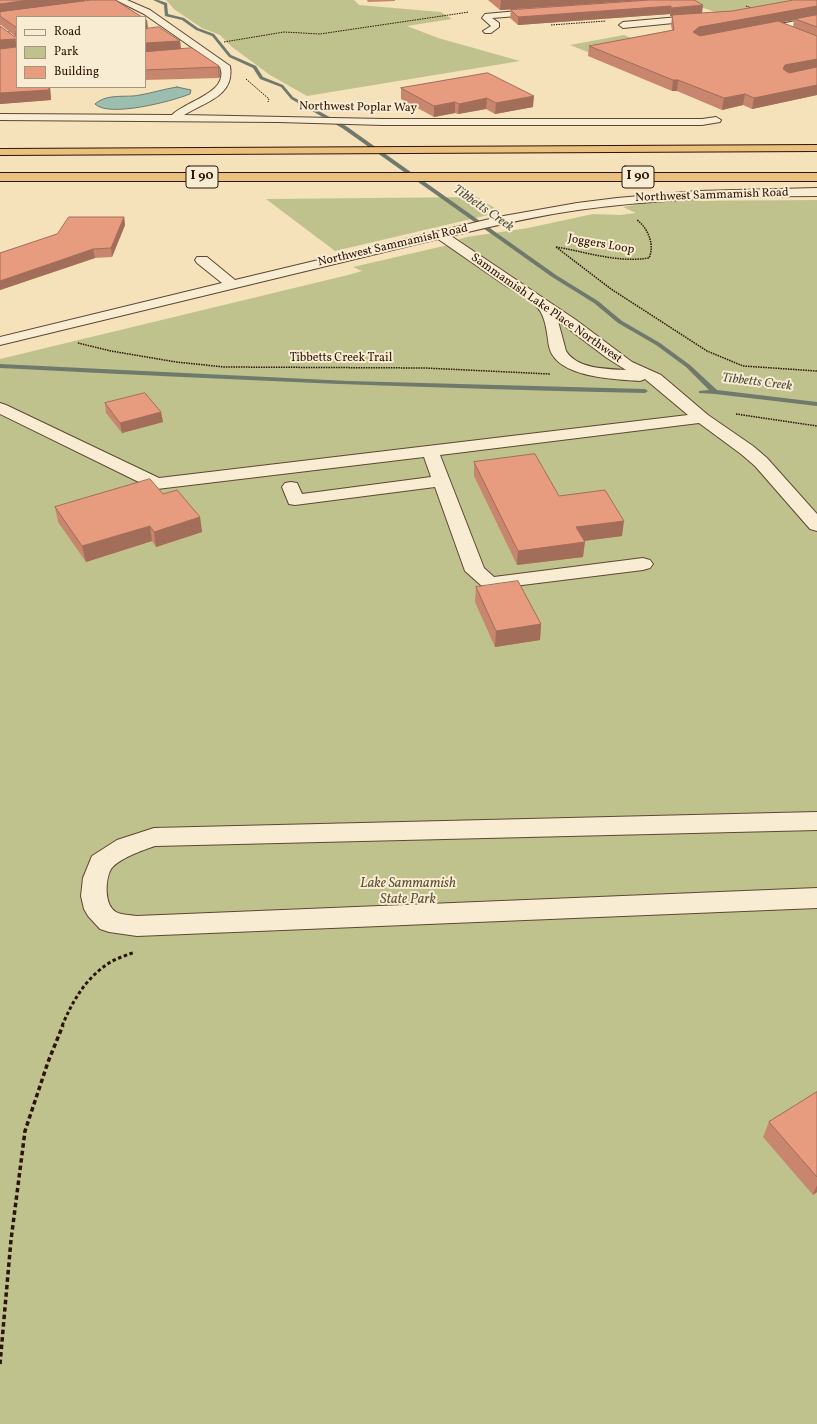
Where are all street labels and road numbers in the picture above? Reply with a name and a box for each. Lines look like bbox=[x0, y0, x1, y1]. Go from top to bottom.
street label: Northwest Poplar Way bbox=[299, 100, 417, 116]
road number: I 90 bbox=[186, 166, 218, 188]
road number: I 90 bbox=[622, 166, 654, 188]
street label: Northwest Sammamish Road bbox=[635, 186, 789, 206]
street label: Northwest Sammamish Road bbox=[317, 222, 469, 270]
street label: Joggers Loop bbox=[567, 232, 635, 258]
street label: Sammamish Lake Place Northwest bbox=[468, 251, 624, 367]
street label: Tibbetts Creek Trail bbox=[290, 352, 392, 366]

